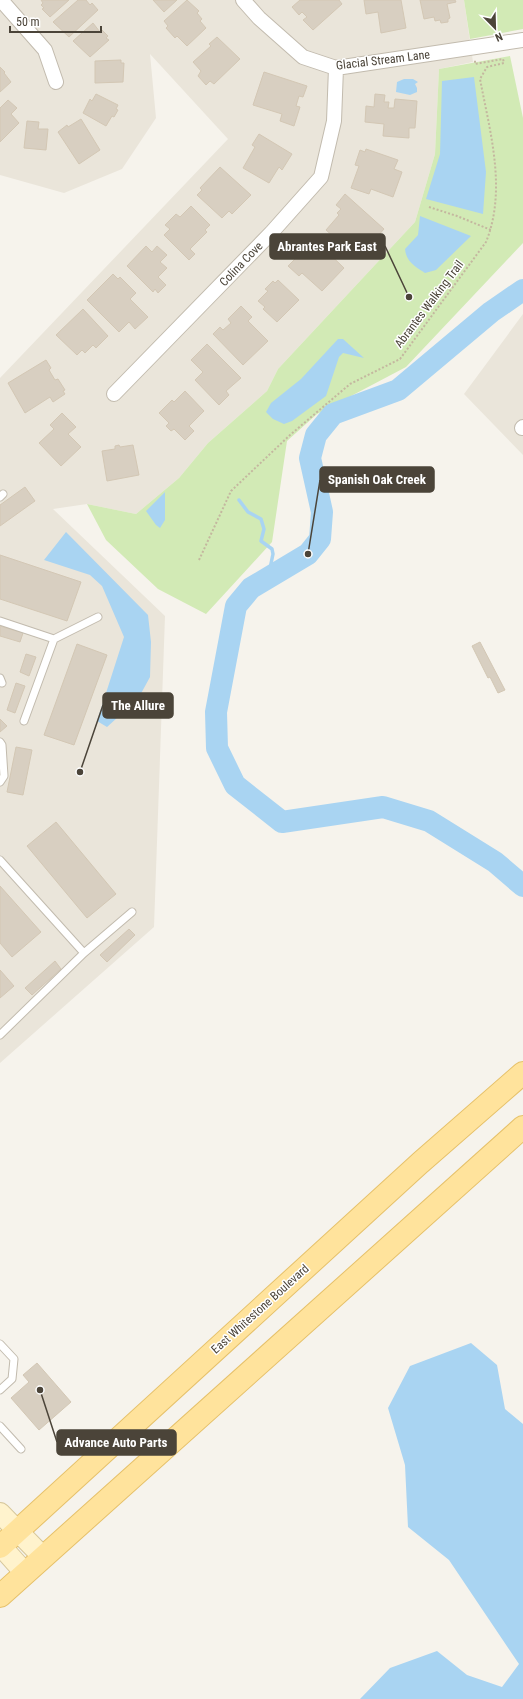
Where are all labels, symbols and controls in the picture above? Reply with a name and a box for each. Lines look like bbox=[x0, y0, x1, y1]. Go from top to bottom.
scale bar bbox=[10, 8, 101, 34]
north arrow bbox=[475, 8, 515, 48]
text: 50 m bbox=[16, 15, 40, 29]
text: N bbox=[493, 29, 504, 44]
street label: Glacial Stream Lane bbox=[335, 47, 431, 73]
callout: Abrantes Park East bbox=[270, 234, 385, 259]
street label: Colina Cove bbox=[216, 239, 266, 289]
text: Abrantes Park East bbox=[277, 239, 377, 254]
street label: Abrantes Walking Trail bbox=[392, 258, 466, 350]
callout: Spanish Oak Creek bbox=[320, 467, 434, 492]
text: Spanish Oak Creek bbox=[328, 472, 427, 487]
callout: The Allure bbox=[103, 693, 173, 718]
text: The Allure bbox=[111, 698, 165, 713]
street label: East Whitestone Boulevard bbox=[208, 1261, 312, 1357]
callout: Advance Auto Parts bbox=[57, 1430, 176, 1455]
text: Advance Auto Parts bbox=[65, 1435, 168, 1450]

